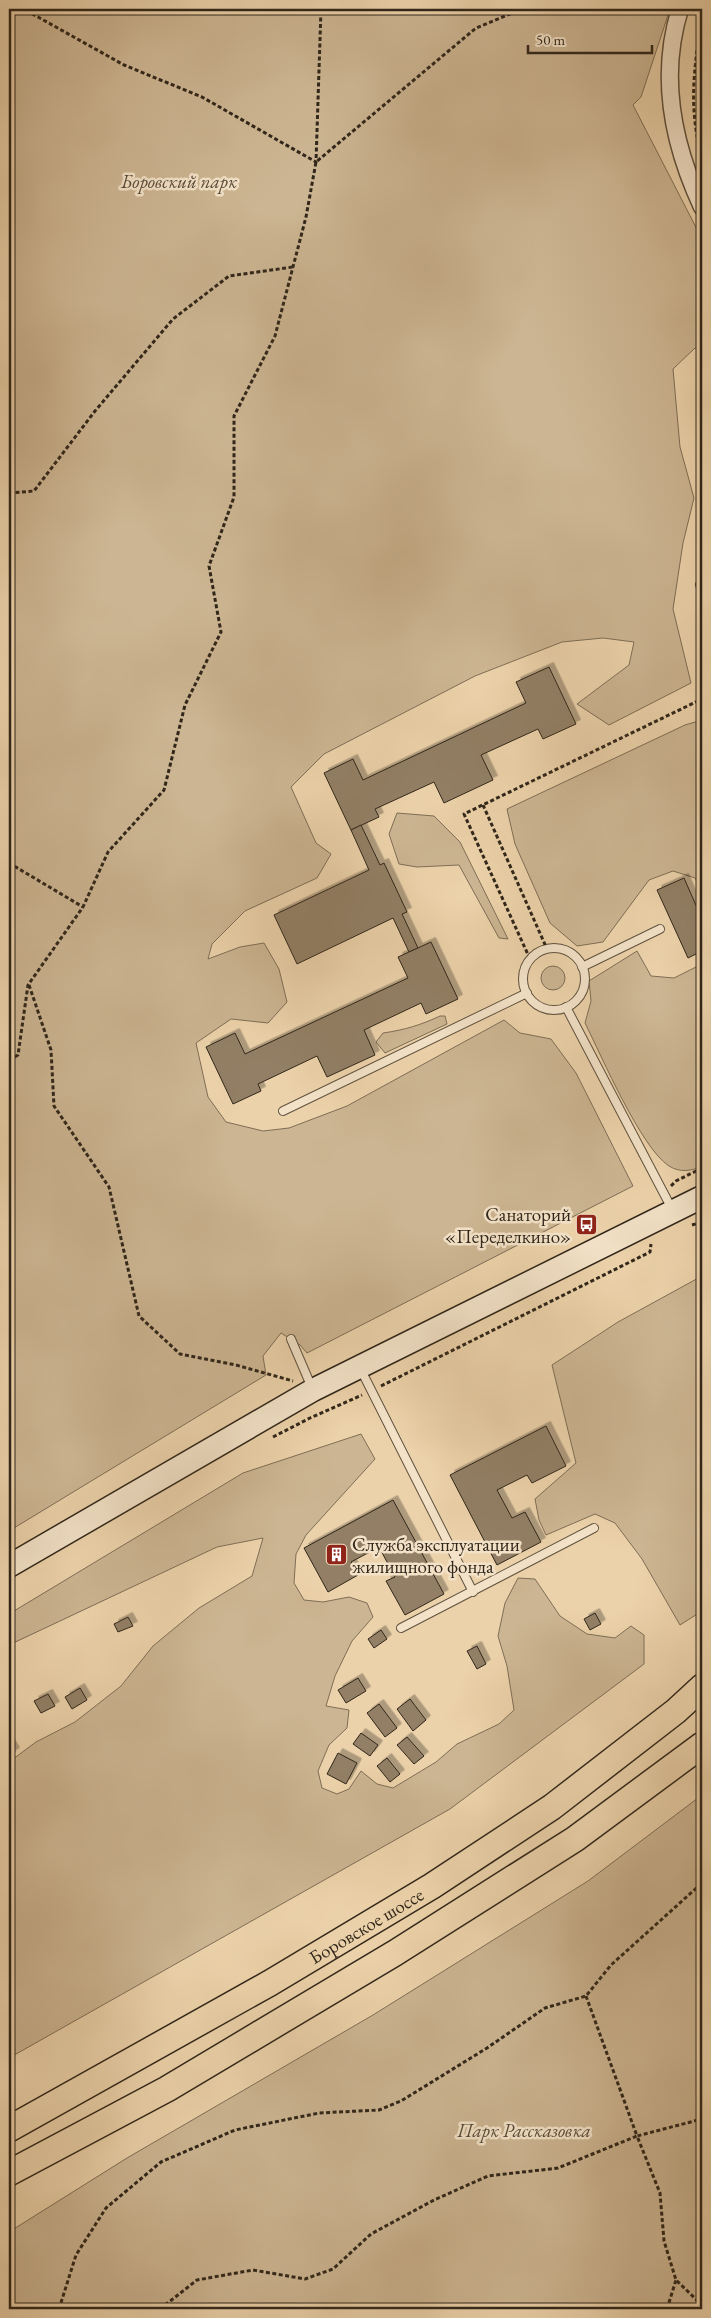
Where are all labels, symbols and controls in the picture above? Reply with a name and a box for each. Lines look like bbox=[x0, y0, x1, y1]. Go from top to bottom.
scale bar bbox=[528, 22, 652, 54]
text: 50 m bbox=[536, 30, 565, 49]
park label: Боровский парк bbox=[120, 169, 238, 194]
place label: Санаторий «Переделкино» bbox=[445, 1202, 571, 1249]
bus stop icon: Санаторий «Переделкино» bbox=[575, 1213, 599, 1237]
place label: Служба эксплуатации жилищного фонда bbox=[352, 1532, 520, 1579]
building icon: Служба эксплуатации жилищного фонда bbox=[324, 1543, 348, 1567]
street label: Боровское шоссе bbox=[304, 1882, 428, 1969]
park label: Парк Рассказовка bbox=[456, 2118, 591, 2143]

